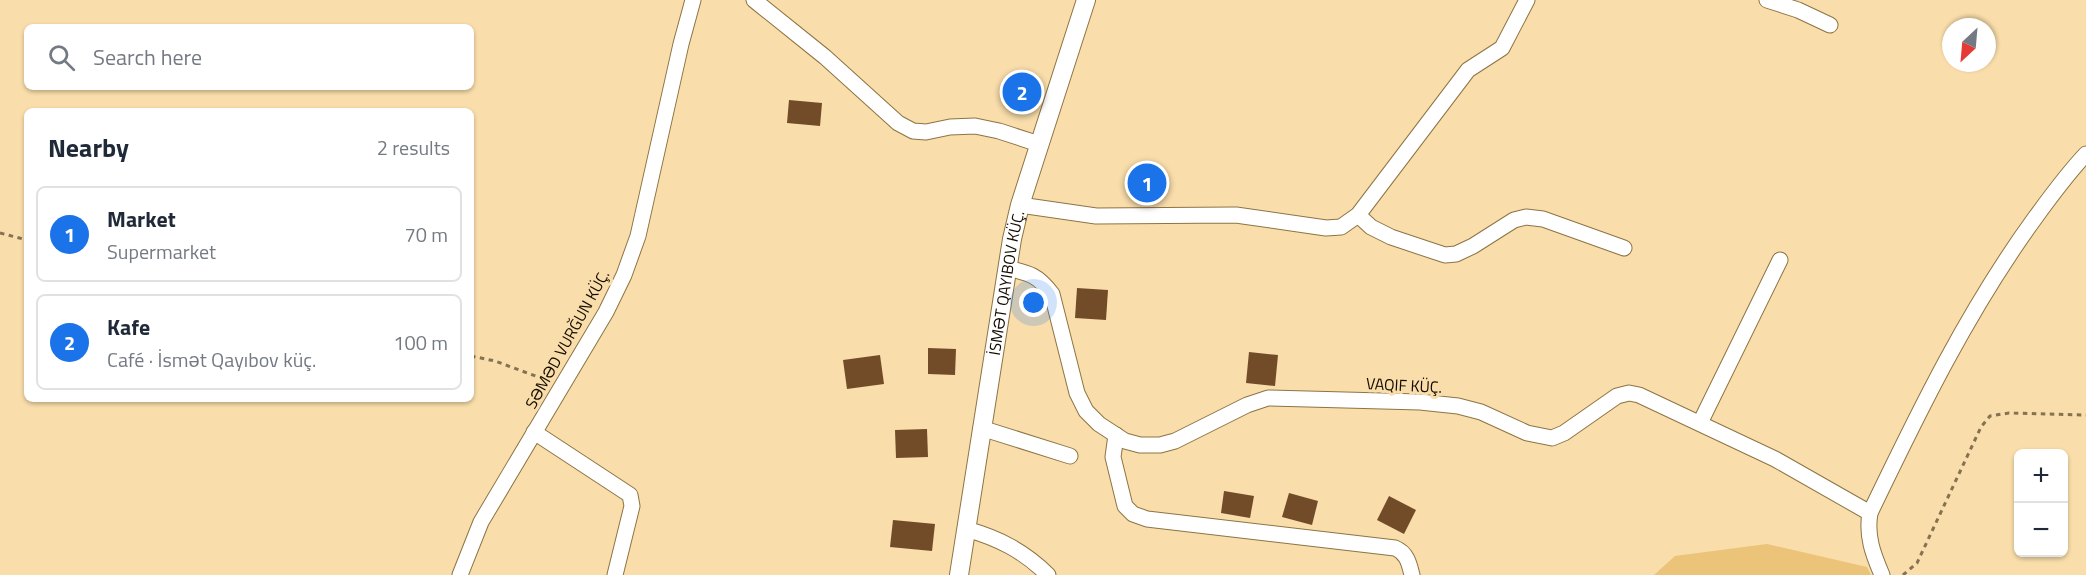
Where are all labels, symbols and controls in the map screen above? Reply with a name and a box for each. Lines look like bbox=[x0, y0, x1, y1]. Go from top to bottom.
north arrow bbox=[1942, 18, 1996, 72]
search box bbox=[24, 24, 474, 90]
text: Search here bbox=[93, 40, 202, 74]
icon: search bbox=[45, 41, 78, 74]
pin: 2 bbox=[1002, 70, 1042, 115]
text: Nearby bbox=[48, 128, 129, 167]
text: 2 results bbox=[377, 132, 450, 163]
pin: 1 bbox=[1128, 160, 1166, 206]
text: Market bbox=[107, 202, 176, 236]
street label: İSMƏT QAYIBOV KÜÇ. bbox=[982, 208, 1030, 357]
text: 1 bbox=[64, 219, 75, 250]
text: 70 m bbox=[404, 219, 448, 250]
text: Supermarket bbox=[107, 236, 216, 267]
street label: SƏMƏD VURĞUN KÜÇ. bbox=[519, 265, 615, 413]
your location bbox=[1019, 288, 1048, 317]
text: Kafe bbox=[107, 310, 150, 344]
text: 2 bbox=[64, 327, 75, 358]
text: 100 m bbox=[393, 327, 448, 358]
text: Café · İsmət Qayıbov küç. bbox=[107, 344, 316, 375]
street label: VAQIF KÜÇ. bbox=[1365, 371, 1443, 399]
map controls bbox=[2014, 449, 2068, 557]
button: + bbox=[2014, 449, 2068, 503]
button: − bbox=[2014, 503, 2068, 557]

